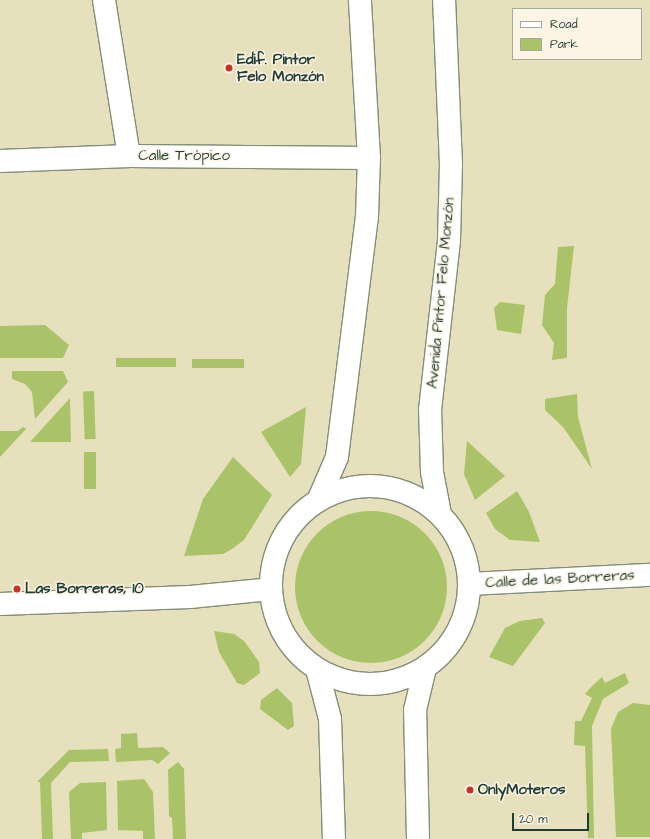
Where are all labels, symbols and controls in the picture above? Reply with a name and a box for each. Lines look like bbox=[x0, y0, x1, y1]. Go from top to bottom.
legend bbox=[512, 8, 642, 60]
text: Road bbox=[550, 16, 578, 33]
text: Park bbox=[550, 36, 578, 53]
place label: Edif. Pintor Felo Monzón bbox=[237, 50, 324, 85]
marker: Edif. Pintor Felo Monzón bbox=[224, 63, 234, 73]
street label: Calle Trópico bbox=[138, 147, 230, 165]
street label: Avenida Pintor Felo Monzón bbox=[424, 197, 458, 389]
street label: Calle de las Borreras bbox=[485, 566, 635, 592]
place label: Las Borreras, 10 bbox=[25, 580, 144, 598]
marker: Las Borreras, 10 bbox=[12, 584, 22, 594]
place label: OnlyMoteros bbox=[478, 781, 565, 799]
marker: OnlyMoteros bbox=[465, 785, 475, 795]
scale bar bbox=[514, 805, 591, 831]
text: 20 m bbox=[519, 811, 548, 828]

